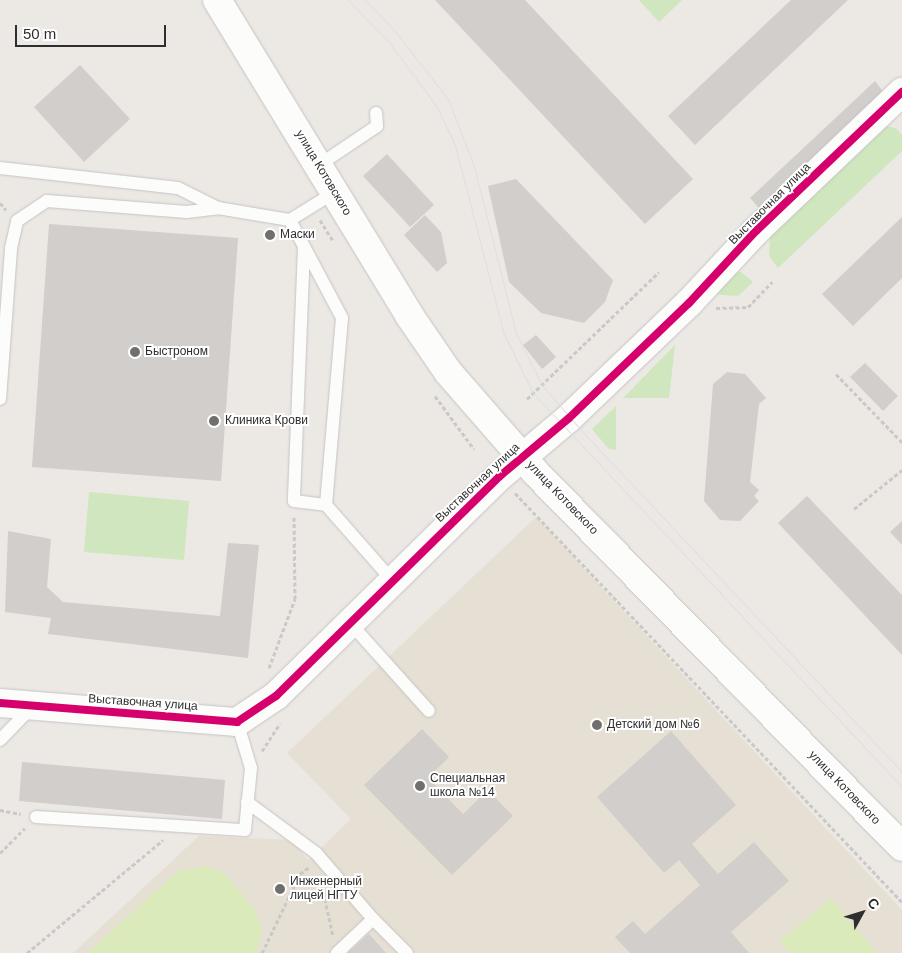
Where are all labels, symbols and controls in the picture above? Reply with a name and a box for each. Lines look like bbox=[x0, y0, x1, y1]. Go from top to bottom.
scale bar bbox=[18, 15, 169, 47]
text: 50 m bbox=[23, 25, 56, 42]
street label: улица Котовского bbox=[292, 128, 354, 218]
street label: Выставочная улица bbox=[726, 160, 814, 248]
place label: Маски bbox=[280, 228, 315, 242]
marker: Маски bbox=[264, 229, 276, 241]
place label: Быстроном bbox=[145, 345, 208, 359]
marker: Быстроном bbox=[129, 346, 141, 358]
marker: Клиника Крови bbox=[207, 414, 221, 428]
place label: Клиника Крови bbox=[225, 414, 308, 428]
street label: Выставочная улица bbox=[433, 440, 523, 526]
street label: улица Котовского bbox=[523, 458, 601, 538]
street label: Выставочная улица bbox=[88, 692, 198, 714]
place label: Детский дом №6 bbox=[607, 718, 700, 732]
marker: Детский дом №6 bbox=[591, 719, 603, 731]
street label: улица Котовского bbox=[805, 748, 883, 828]
place label: Специальная школа №14 bbox=[430, 772, 505, 800]
marker: Специальная школа №14 bbox=[414, 780, 426, 792]
place label: Инженерный лицей НГТУ bbox=[290, 875, 362, 903]
marker: Инженерный лицей НГТУ bbox=[274, 883, 286, 895]
north arrow bbox=[837, 888, 887, 938]
text: С bbox=[864, 895, 883, 913]

